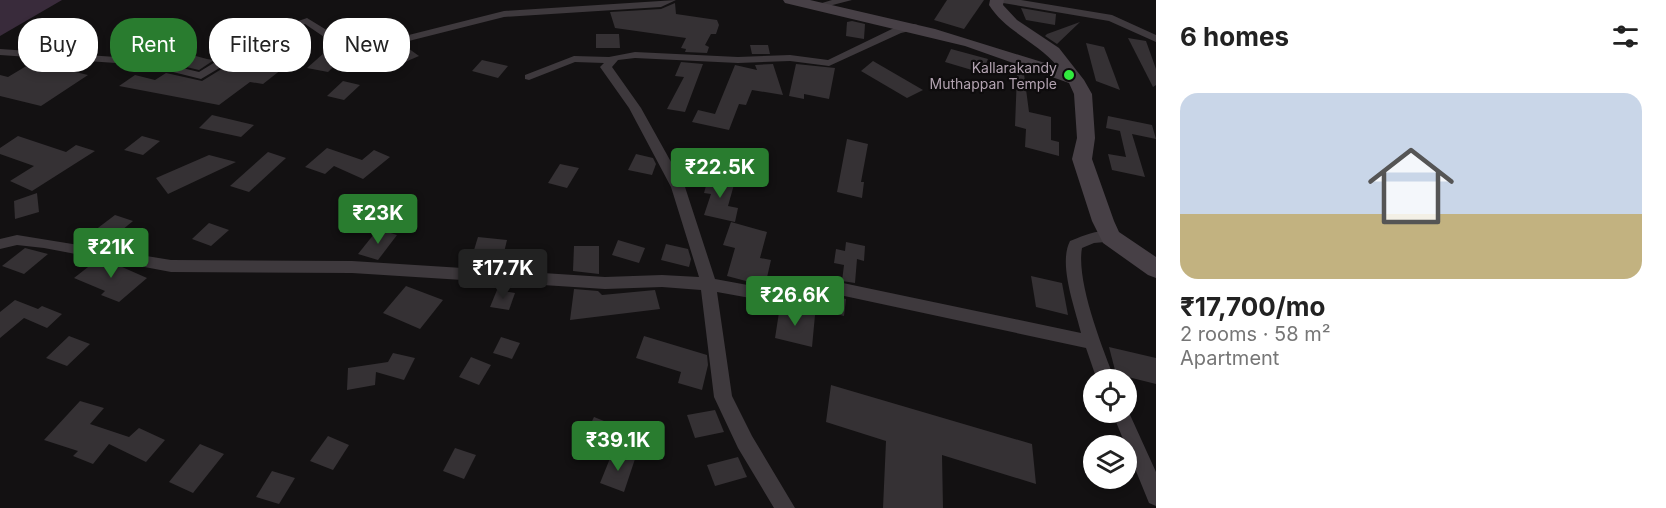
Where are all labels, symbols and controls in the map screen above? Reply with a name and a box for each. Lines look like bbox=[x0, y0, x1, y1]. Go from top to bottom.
chip: Buy bbox=[18, 18, 98, 72]
chip: Rent bbox=[110, 18, 197, 72]
chip: Filters bbox=[209, 18, 311, 72]
chip: New bbox=[323, 18, 410, 72]
icon: filters bbox=[1609, 20, 1642, 53]
text: 6 homes bbox=[1180, 21, 1289, 52]
place label: Kallarakandy Muthappan Temple bbox=[930, 59, 1057, 92]
marker: Kallarakandy Muthappan Temple bbox=[1062, 68, 1076, 82]
icon: home bbox=[1357, 132, 1465, 240]
pin: ₹22.5K bbox=[671, 148, 769, 199]
text: ₹22.5K bbox=[685, 155, 755, 179]
pin: ₹23K bbox=[342, 194, 414, 245]
text: ₹23K bbox=[352, 201, 404, 225]
pin: ₹21K bbox=[75, 228, 147, 279]
text: ₹21K bbox=[87, 235, 135, 259]
pin: ₹17.7K bbox=[454, 249, 552, 300]
text: ₹17.7K bbox=[472, 256, 534, 280]
pin: ₹26.6K bbox=[746, 276, 844, 327]
text: ₹26.6K bbox=[760, 283, 830, 307]
text: ₹17,700/mo bbox=[1180, 291, 1326, 322]
text: 2 rooms · 58 m² bbox=[1180, 322, 1331, 346]
text: Apartment bbox=[1180, 346, 1279, 370]
map controls bbox=[1083, 369, 1137, 489]
button: locate bbox=[1083, 369, 1137, 423]
pin: ₹39.1K bbox=[569, 421, 667, 472]
text: ₹39.1K bbox=[586, 428, 650, 452]
button: layers bbox=[1083, 435, 1137, 489]

